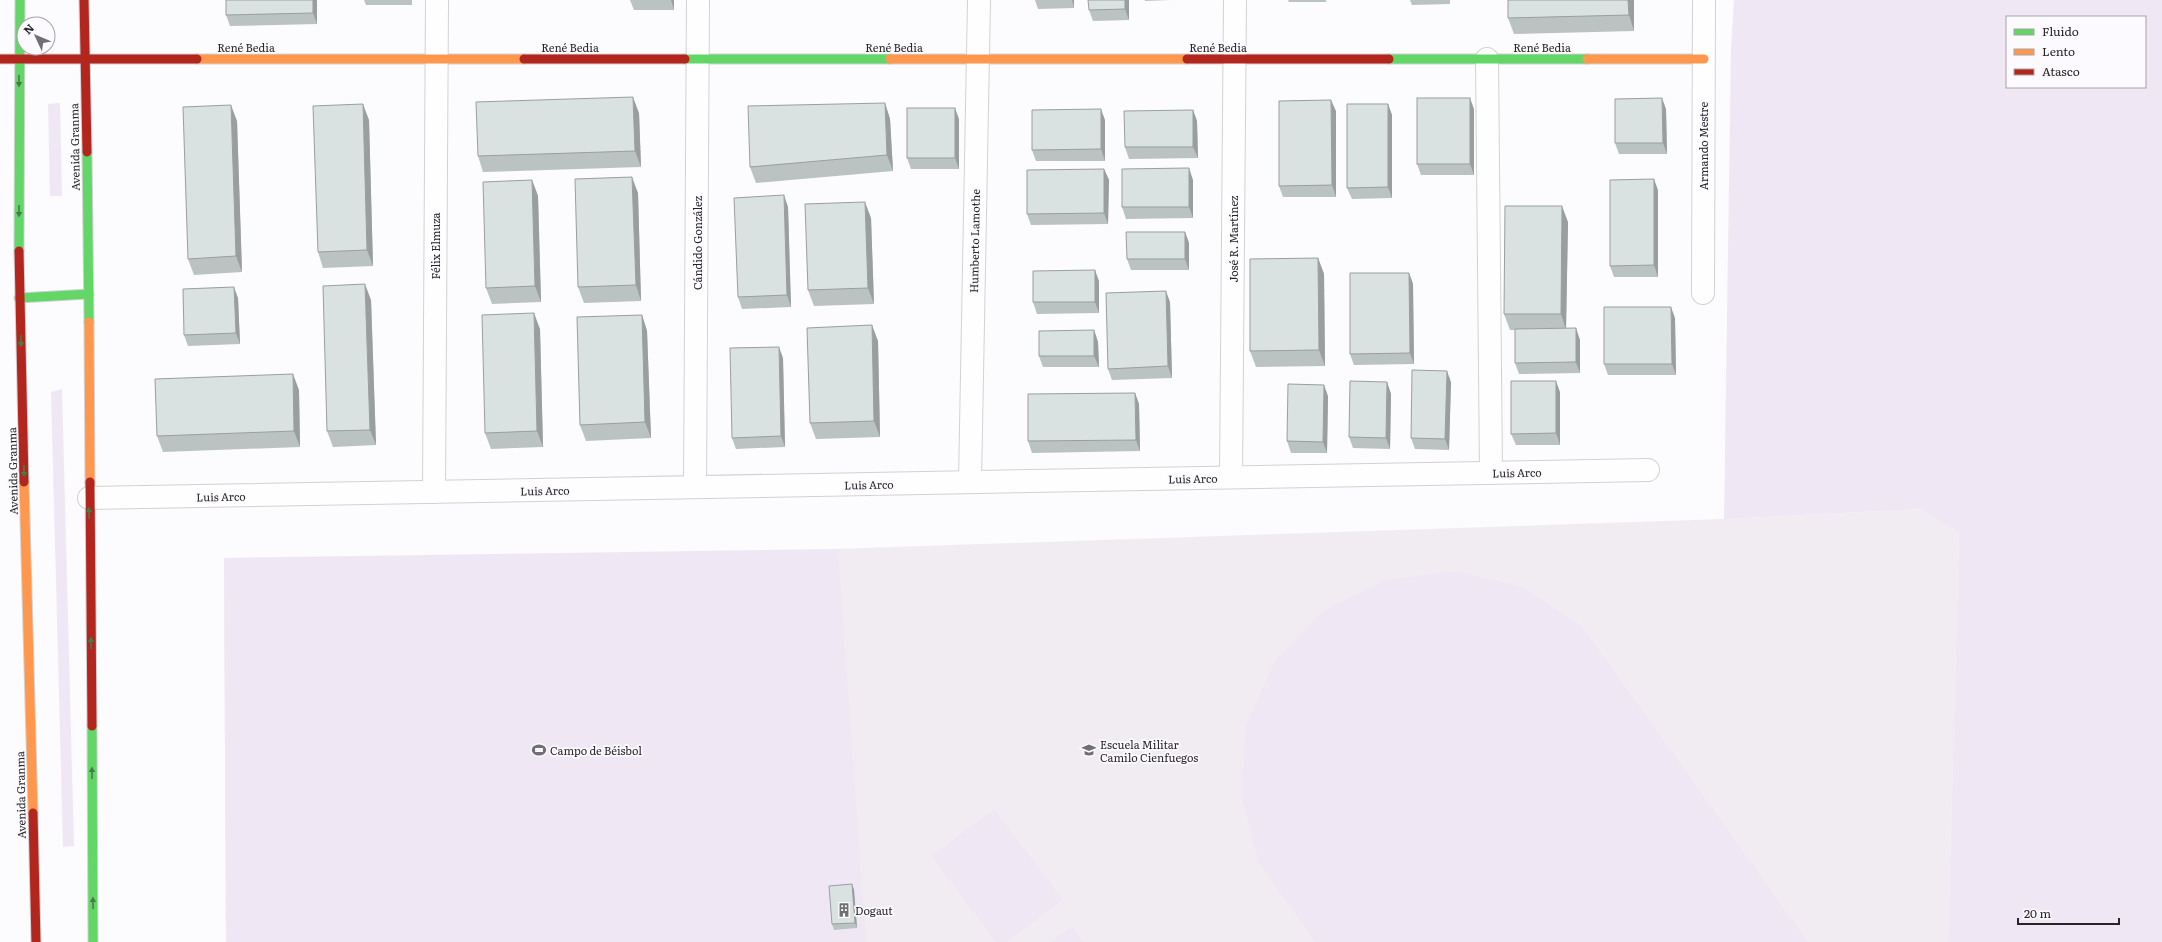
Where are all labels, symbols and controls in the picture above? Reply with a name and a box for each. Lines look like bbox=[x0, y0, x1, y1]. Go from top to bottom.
north arrow bbox=[16, 16, 56, 56]
legend bbox=[2006, 16, 2146, 88]
text: N bbox=[19, 19, 37, 37]
text: Fluido bbox=[2042, 22, 2079, 40]
street label: René Bedia bbox=[217, 39, 275, 55]
street label: René Bedia bbox=[541, 39, 599, 55]
street label: René Bedia bbox=[865, 39, 923, 55]
street label: René Bedia bbox=[1189, 39, 1247, 55]
street label: René Bedia bbox=[1513, 39, 1571, 55]
text: Lento bbox=[2042, 42, 2075, 60]
text: Atasco bbox=[2042, 62, 2080, 80]
one-way arrow bbox=[16, 75, 22, 88]
street label: Armando Mestre bbox=[1695, 102, 1711, 190]
street label: Avenida Granma bbox=[65, 103, 83, 191]
street label: Humberto Lamothe bbox=[965, 189, 983, 293]
street label: Cándido González bbox=[689, 195, 705, 290]
street label: José R. Martínez bbox=[1225, 195, 1241, 282]
one-way arrow bbox=[16, 205, 22, 218]
street label: Félix Elmuza bbox=[427, 212, 443, 279]
one-way arrow bbox=[17, 335, 24, 347]
street label: Avenida Granma bbox=[3, 427, 21, 515]
street label: Luis Arco bbox=[1492, 464, 1542, 480]
one-way arrow bbox=[21, 465, 27, 478]
street label: Luis Arco bbox=[1168, 470, 1218, 486]
street label: Luis Arco bbox=[844, 476, 894, 492]
street label: Luis Arco bbox=[520, 482, 570, 498]
street label: Luis Arco bbox=[196, 488, 246, 504]
one-way arrow bbox=[86, 506, 92, 519]
one-way arrow bbox=[87, 637, 94, 649]
place label: Escuela Militar Camilo Cienfuegos bbox=[1100, 736, 1198, 765]
sports icon: Campo de Béisbol bbox=[531, 742, 547, 758]
place label: Campo de Béisbol bbox=[550, 742, 642, 758]
school or university icon: Escuela Militar Camilo Cienfuegos bbox=[1081, 742, 1097, 758]
street label: Avenida Granma bbox=[11, 751, 29, 839]
one-way arrow bbox=[89, 766, 95, 779]
one-way arrow bbox=[90, 896, 96, 909]
scale bar bbox=[2018, 900, 2119, 926]
building icon: Dogaut bbox=[836, 902, 852, 918]
place label: Dogaut bbox=[855, 902, 893, 918]
text: 20 m bbox=[2024, 904, 2051, 922]

